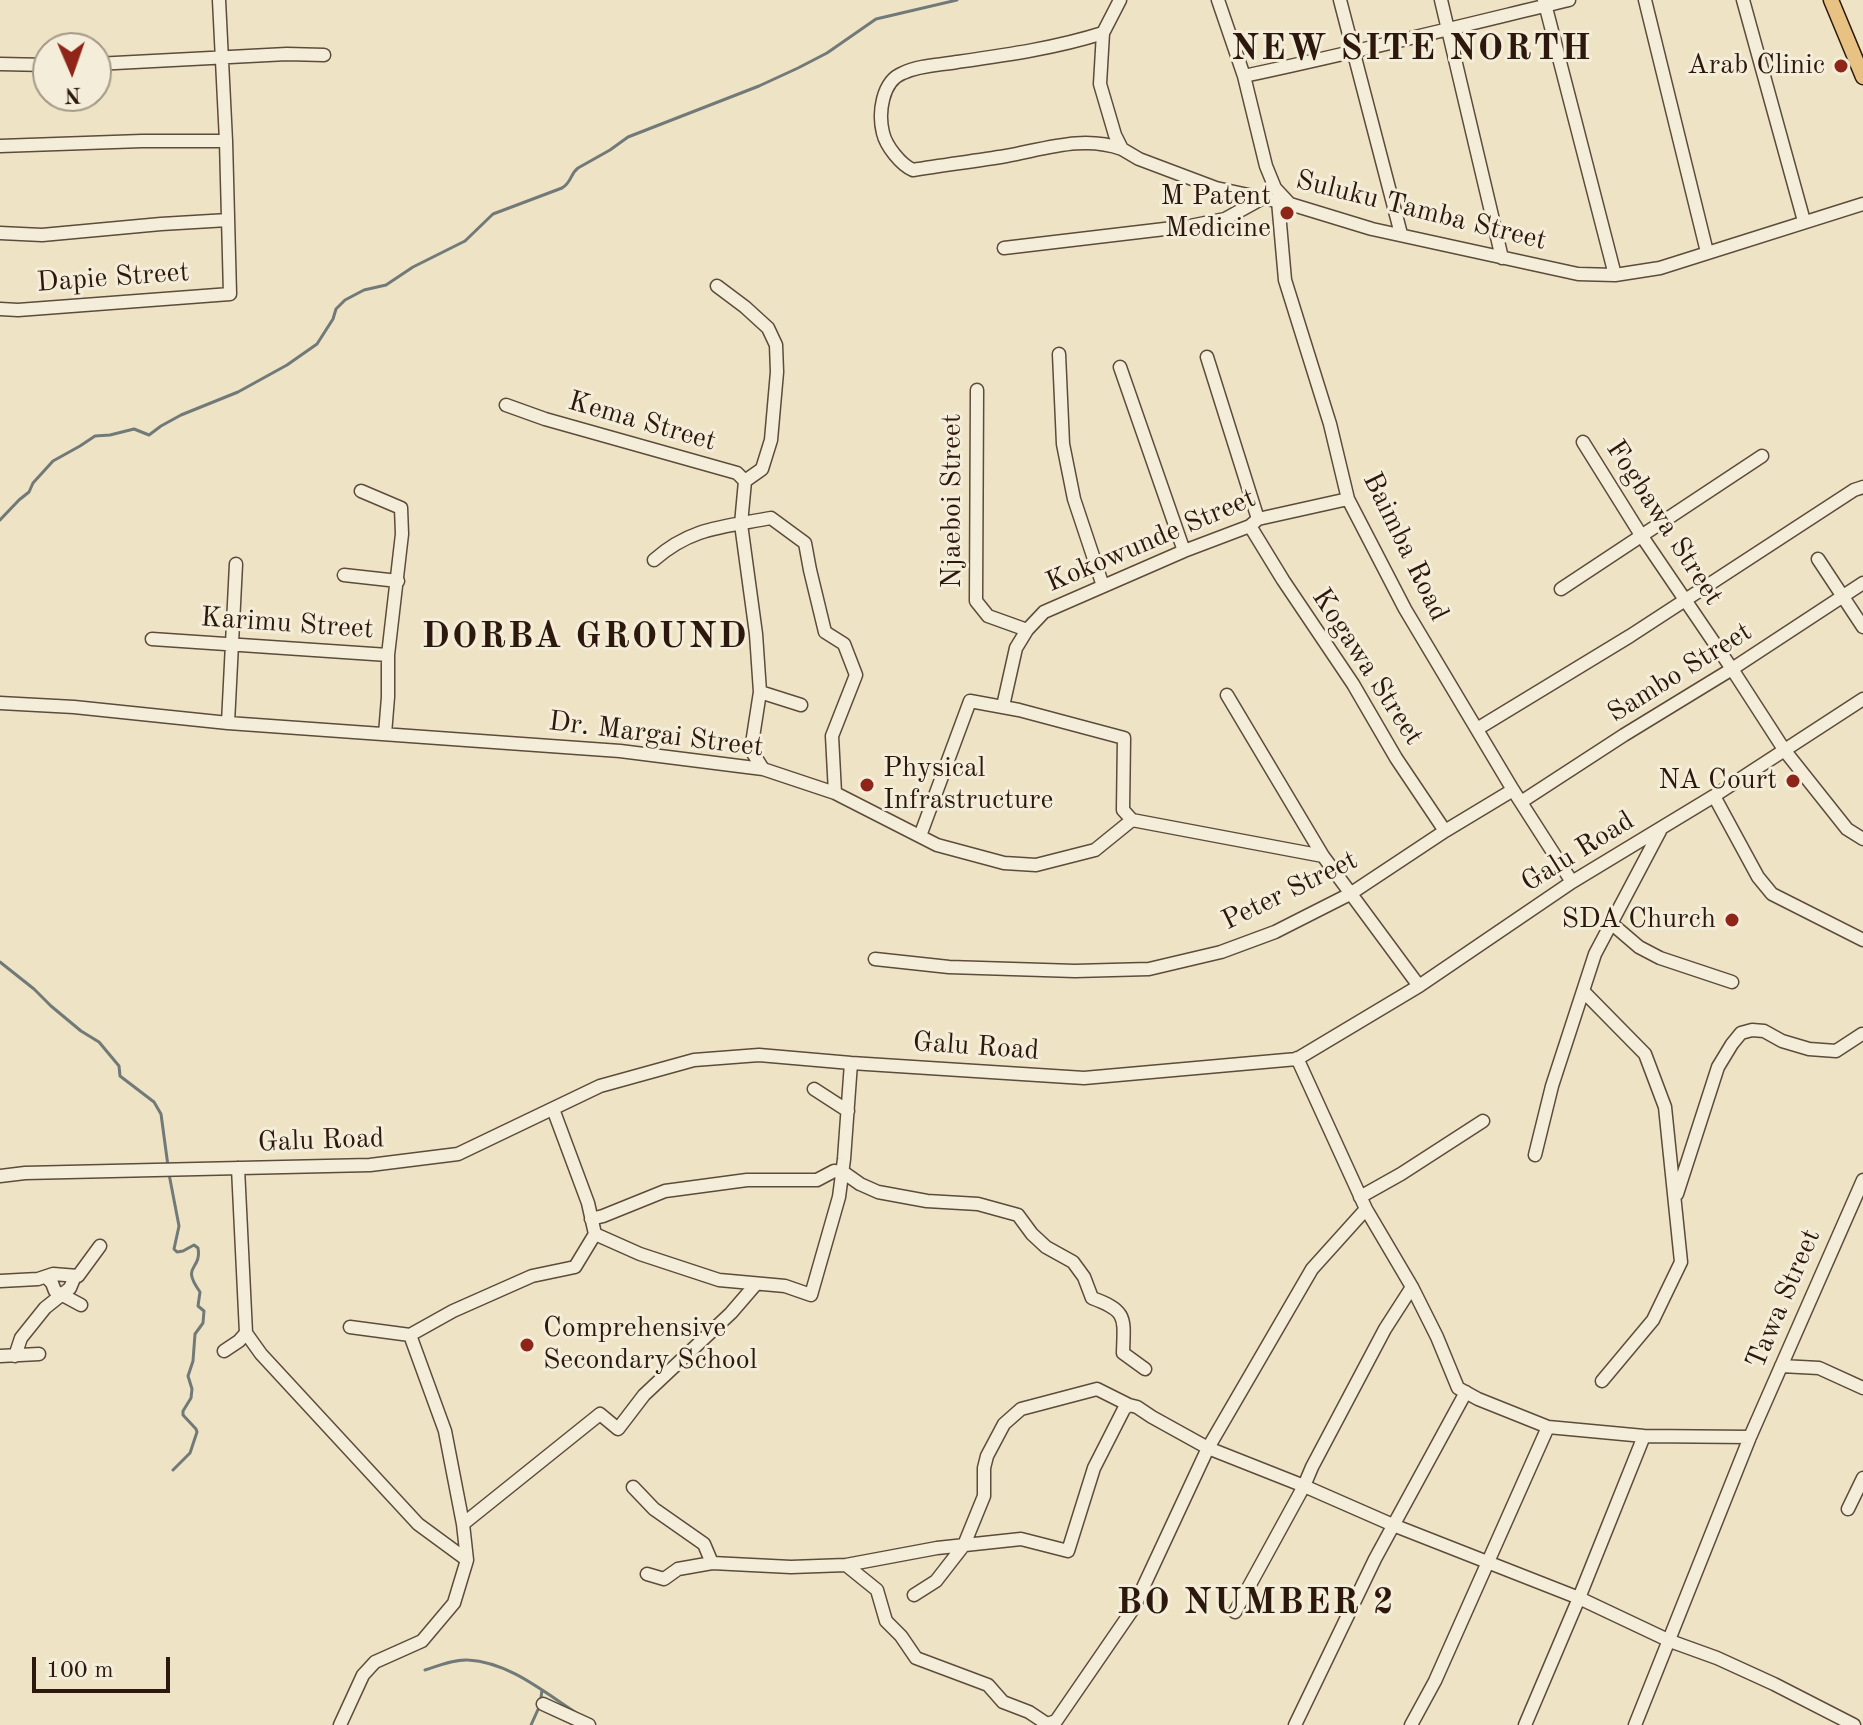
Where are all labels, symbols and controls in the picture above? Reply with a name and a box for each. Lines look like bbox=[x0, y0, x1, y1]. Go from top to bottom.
district label: NEW SITE NORTH bbox=[1231, 28, 1593, 72]
north arrow bbox=[32, 32, 112, 112]
place label: Arab Clinic bbox=[1687, 49, 1825, 83]
marker: Arab Clinic bbox=[1832, 57, 1850, 75]
text: N bbox=[64, 83, 82, 105]
street label: Suluku Tamba Street bbox=[1292, 164, 1550, 258]
place label: M Patent Medicine bbox=[1160, 180, 1271, 246]
marker: M Patent Medicine bbox=[1278, 204, 1296, 222]
street label: Dapie Street bbox=[36, 256, 190, 300]
street label: Kema Street bbox=[564, 385, 720, 459]
street label: Njaeboi Street bbox=[936, 413, 970, 589]
street label: Fogbawa Street bbox=[1598, 434, 1730, 612]
street label: Baimba Road bbox=[1355, 467, 1455, 627]
street label: Kokowunde Street bbox=[1041, 482, 1261, 600]
street label: Kogawa Street bbox=[1304, 582, 1430, 752]
street label: Karimu Street bbox=[199, 601, 375, 647]
street label: Sambo Street bbox=[1602, 615, 1758, 731]
district label: DORBA GROUND bbox=[421, 616, 749, 660]
street label: Dr. Margai Street bbox=[547, 705, 765, 765]
place label: Physical Infrastructure bbox=[883, 752, 1053, 818]
place label: NA Court bbox=[1658, 764, 1777, 798]
marker: NA Court bbox=[1784, 772, 1802, 790]
marker: Physical Infrastructure bbox=[858, 776, 876, 794]
street label: Galu Road bbox=[1515, 804, 1641, 900]
street label: Peter Street bbox=[1217, 844, 1363, 938]
place label: SDA Church bbox=[1561, 903, 1716, 937]
marker: SDA Church bbox=[1723, 911, 1741, 929]
street label: Galu Road bbox=[912, 1026, 1040, 1068]
street label: Galu Road bbox=[257, 1122, 385, 1160]
street label: Tawa Street bbox=[1740, 1224, 1828, 1374]
place label: Comprehensive Secondary School bbox=[543, 1312, 757, 1378]
marker: Comprehensive Secondary School bbox=[518, 1336, 536, 1354]
district label: BO NUMBER 2 bbox=[1116, 1582, 1396, 1626]
scale bar bbox=[36, 1641, 174, 1691]
text: 100 m bbox=[46, 1659, 114, 1683]

